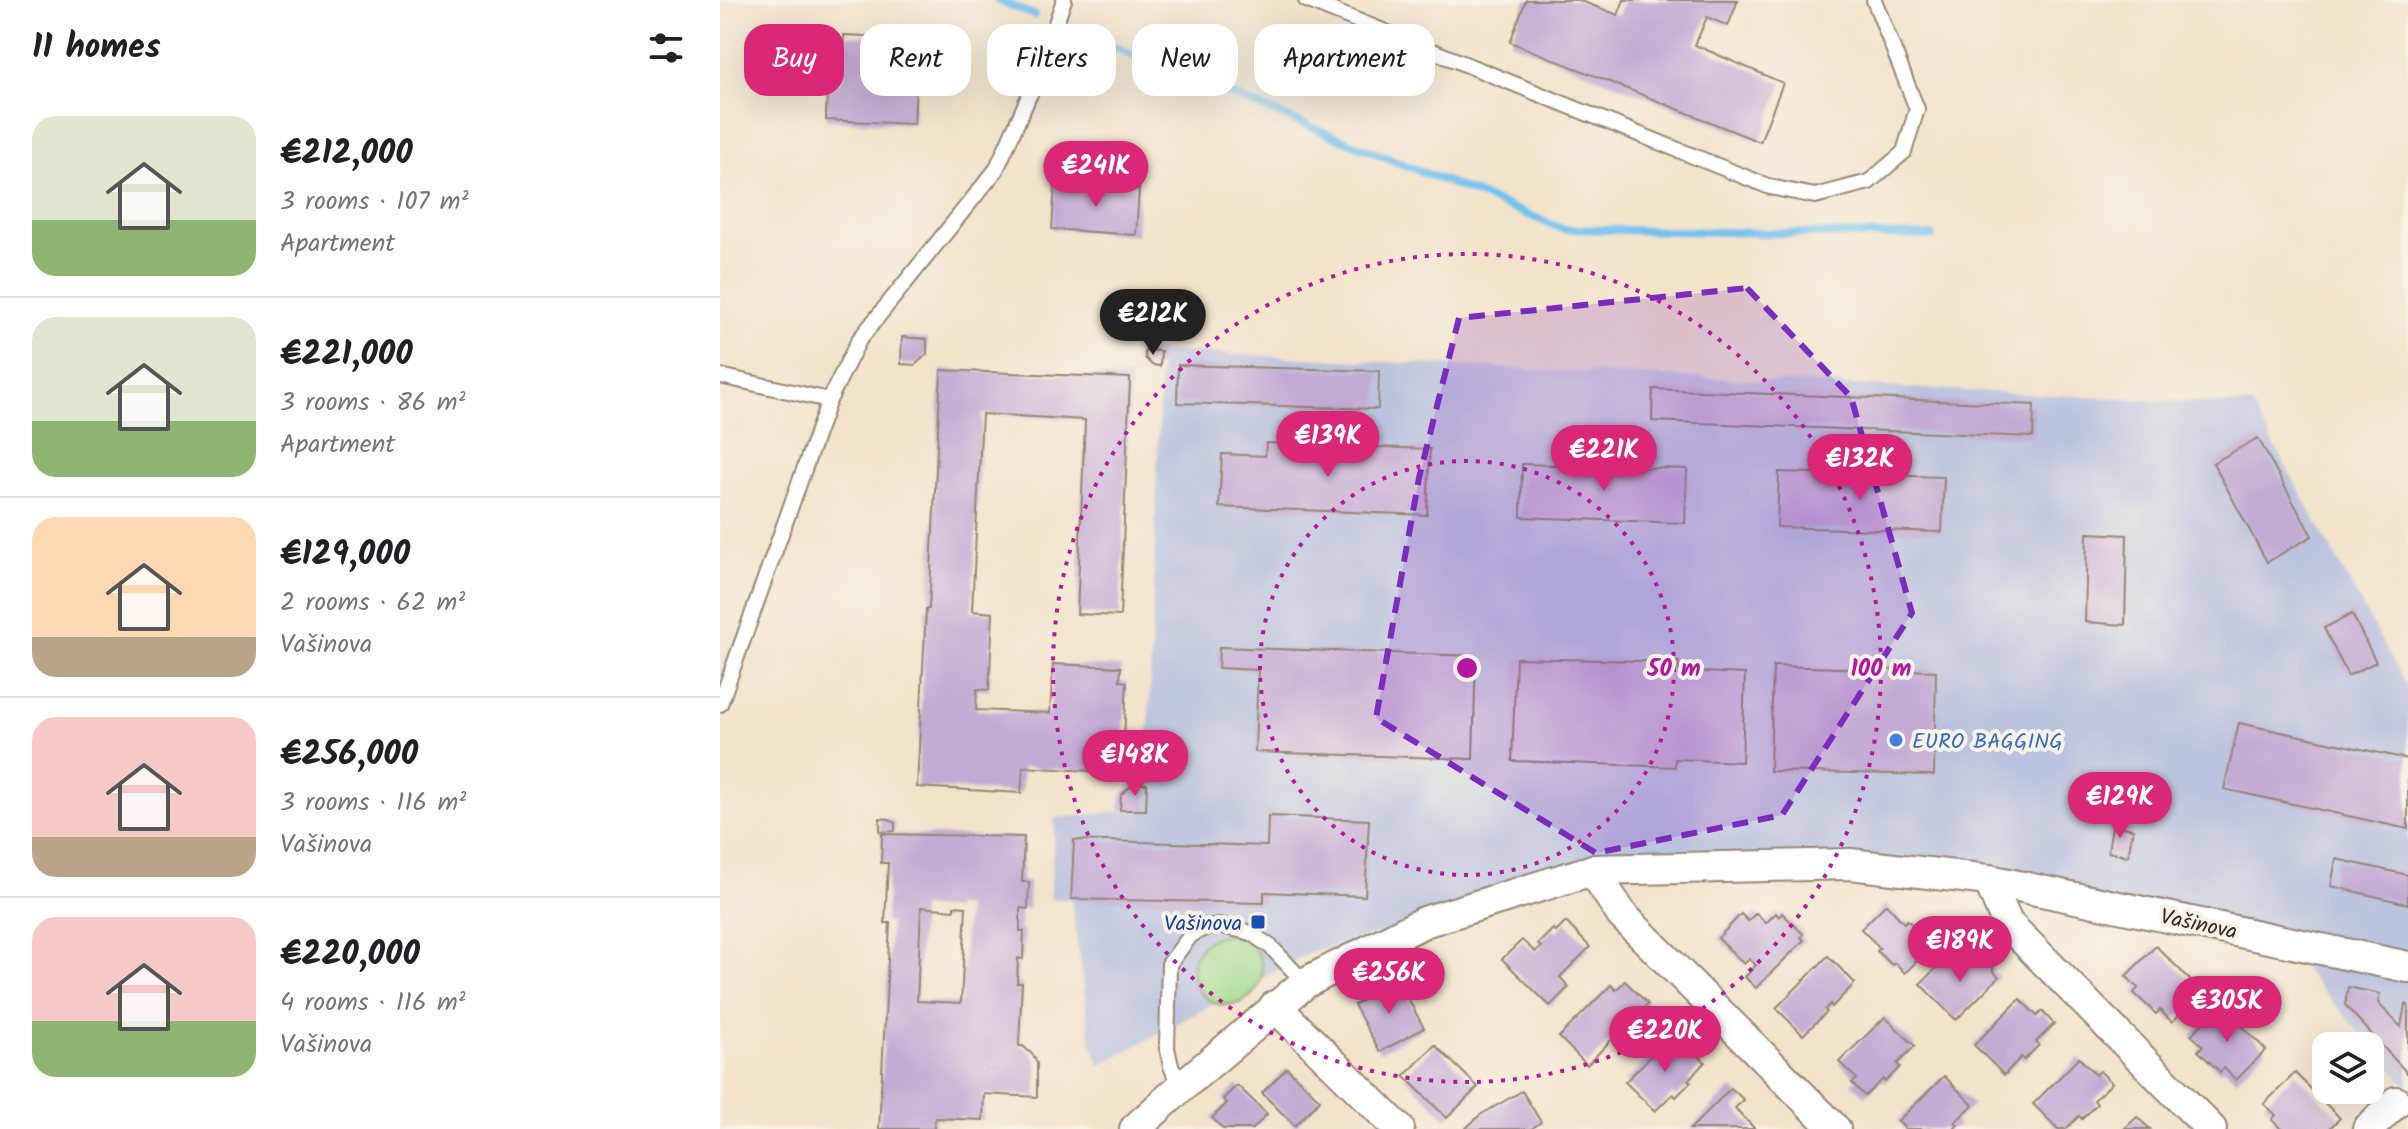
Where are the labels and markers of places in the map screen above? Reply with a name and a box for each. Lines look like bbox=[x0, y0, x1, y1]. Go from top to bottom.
pin: €241K bbox=[1040, 141, 1152, 209]
pin: €212K bbox=[1097, 289, 1209, 357]
pin: €139K bbox=[1272, 411, 1384, 479]
pin: €221K bbox=[1548, 425, 1660, 493]
pin: €132K bbox=[1804, 434, 1916, 502]
centre of rings bbox=[1453, 654, 1481, 682]
place label: EURO BAGGING bbox=[1912, 725, 2063, 760]
pin: €148K bbox=[1079, 730, 1191, 798]
marker: EURO BAGGING bbox=[1887, 731, 1905, 749]
pin: €129K bbox=[2064, 772, 2176, 840]
place label: Vašinova bbox=[1164, 907, 1242, 942]
marker: Vašinova bbox=[1249, 913, 1267, 931]
pin: €189K bbox=[1904, 916, 2016, 984]
pin: €256K bbox=[1333, 948, 1445, 1016]
pin: €305K bbox=[2171, 976, 2283, 1044]
pin: €220K bbox=[1609, 1006, 1721, 1074]

